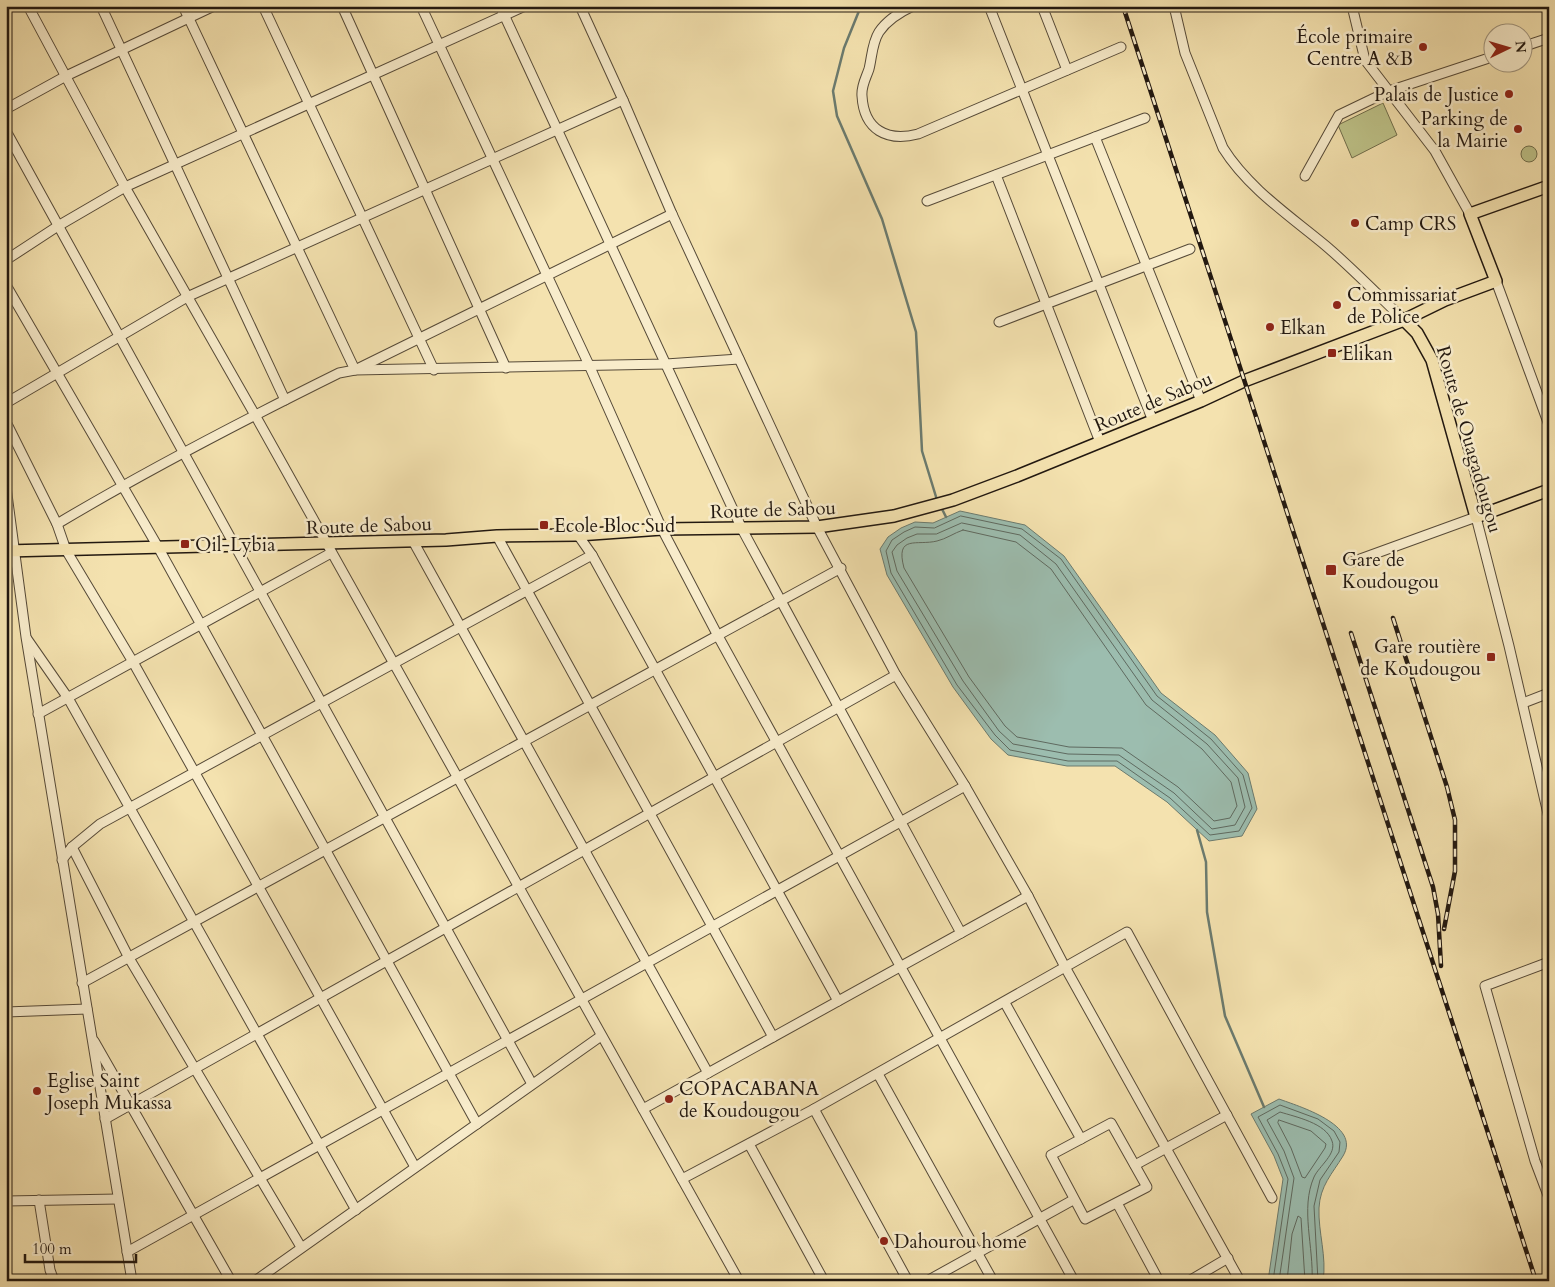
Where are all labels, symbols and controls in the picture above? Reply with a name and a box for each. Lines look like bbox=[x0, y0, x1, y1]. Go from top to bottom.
north arrow bbox=[1482, 22, 1532, 72]
place label: École primaire Centre A &B bbox=[1296, 24, 1413, 72]
text: N bbox=[1510, 40, 1530, 54]
marker: École primaire Centre A &B bbox=[1417, 41, 1429, 53]
place label: Palais de Justice bbox=[1374, 82, 1499, 108]
marker: Palais de Justice bbox=[1503, 88, 1515, 100]
place label: Parking de la Mairie bbox=[1421, 106, 1508, 154]
marker: Parking de la Mairie bbox=[1512, 123, 1524, 135]
place label: Camp CRS bbox=[1365, 211, 1456, 237]
marker: Camp CRS bbox=[1349, 217, 1361, 229]
place label: Commissariat de Police bbox=[1347, 282, 1457, 330]
marker: Commissariat de Police bbox=[1331, 299, 1343, 311]
place label: Elkan bbox=[1280, 315, 1326, 341]
marker: Elkan bbox=[1264, 321, 1276, 333]
place label: Elikan bbox=[1342, 341, 1393, 367]
street label: Route de Ouagadougou bbox=[1430, 343, 1508, 536]
marker: Elikan bbox=[1326, 347, 1338, 359]
street label: Route de Sabou bbox=[1090, 365, 1216, 439]
street label: Route de Sabou bbox=[710, 495, 836, 525]
street label: Route de Sabou bbox=[306, 511, 432, 541]
place label: Ecole Bloc Sud bbox=[554, 513, 675, 539]
marker: Ecole Bloc Sud bbox=[538, 519, 550, 531]
place label: Oil-Lybia bbox=[195, 532, 275, 558]
marker: Oil-Lybia bbox=[179, 538, 191, 550]
place label: Gare de Koudougou bbox=[1342, 547, 1439, 595]
marker: Gare de Koudougou bbox=[1324, 563, 1338, 577]
place label: Gare routière de Koudougou bbox=[1360, 634, 1481, 682]
marker: Gare routière de Koudougou bbox=[1485, 651, 1497, 663]
place label: Eglise Saint Joseph Mukassa bbox=[44, 1068, 172, 1116]
place label: COPACABANA de Koudougou bbox=[679, 1076, 819, 1124]
marker: Eglise Saint Joseph Mukassa bbox=[31, 1085, 43, 1097]
marker: COPACABANA de Koudougou bbox=[663, 1093, 675, 1105]
place label: Dahourou home bbox=[894, 1229, 1027, 1255]
scale bar bbox=[25, 1232, 136, 1264]
marker: Dahourou home bbox=[878, 1235, 890, 1247]
text: 100 m bbox=[32, 1239, 72, 1259]

